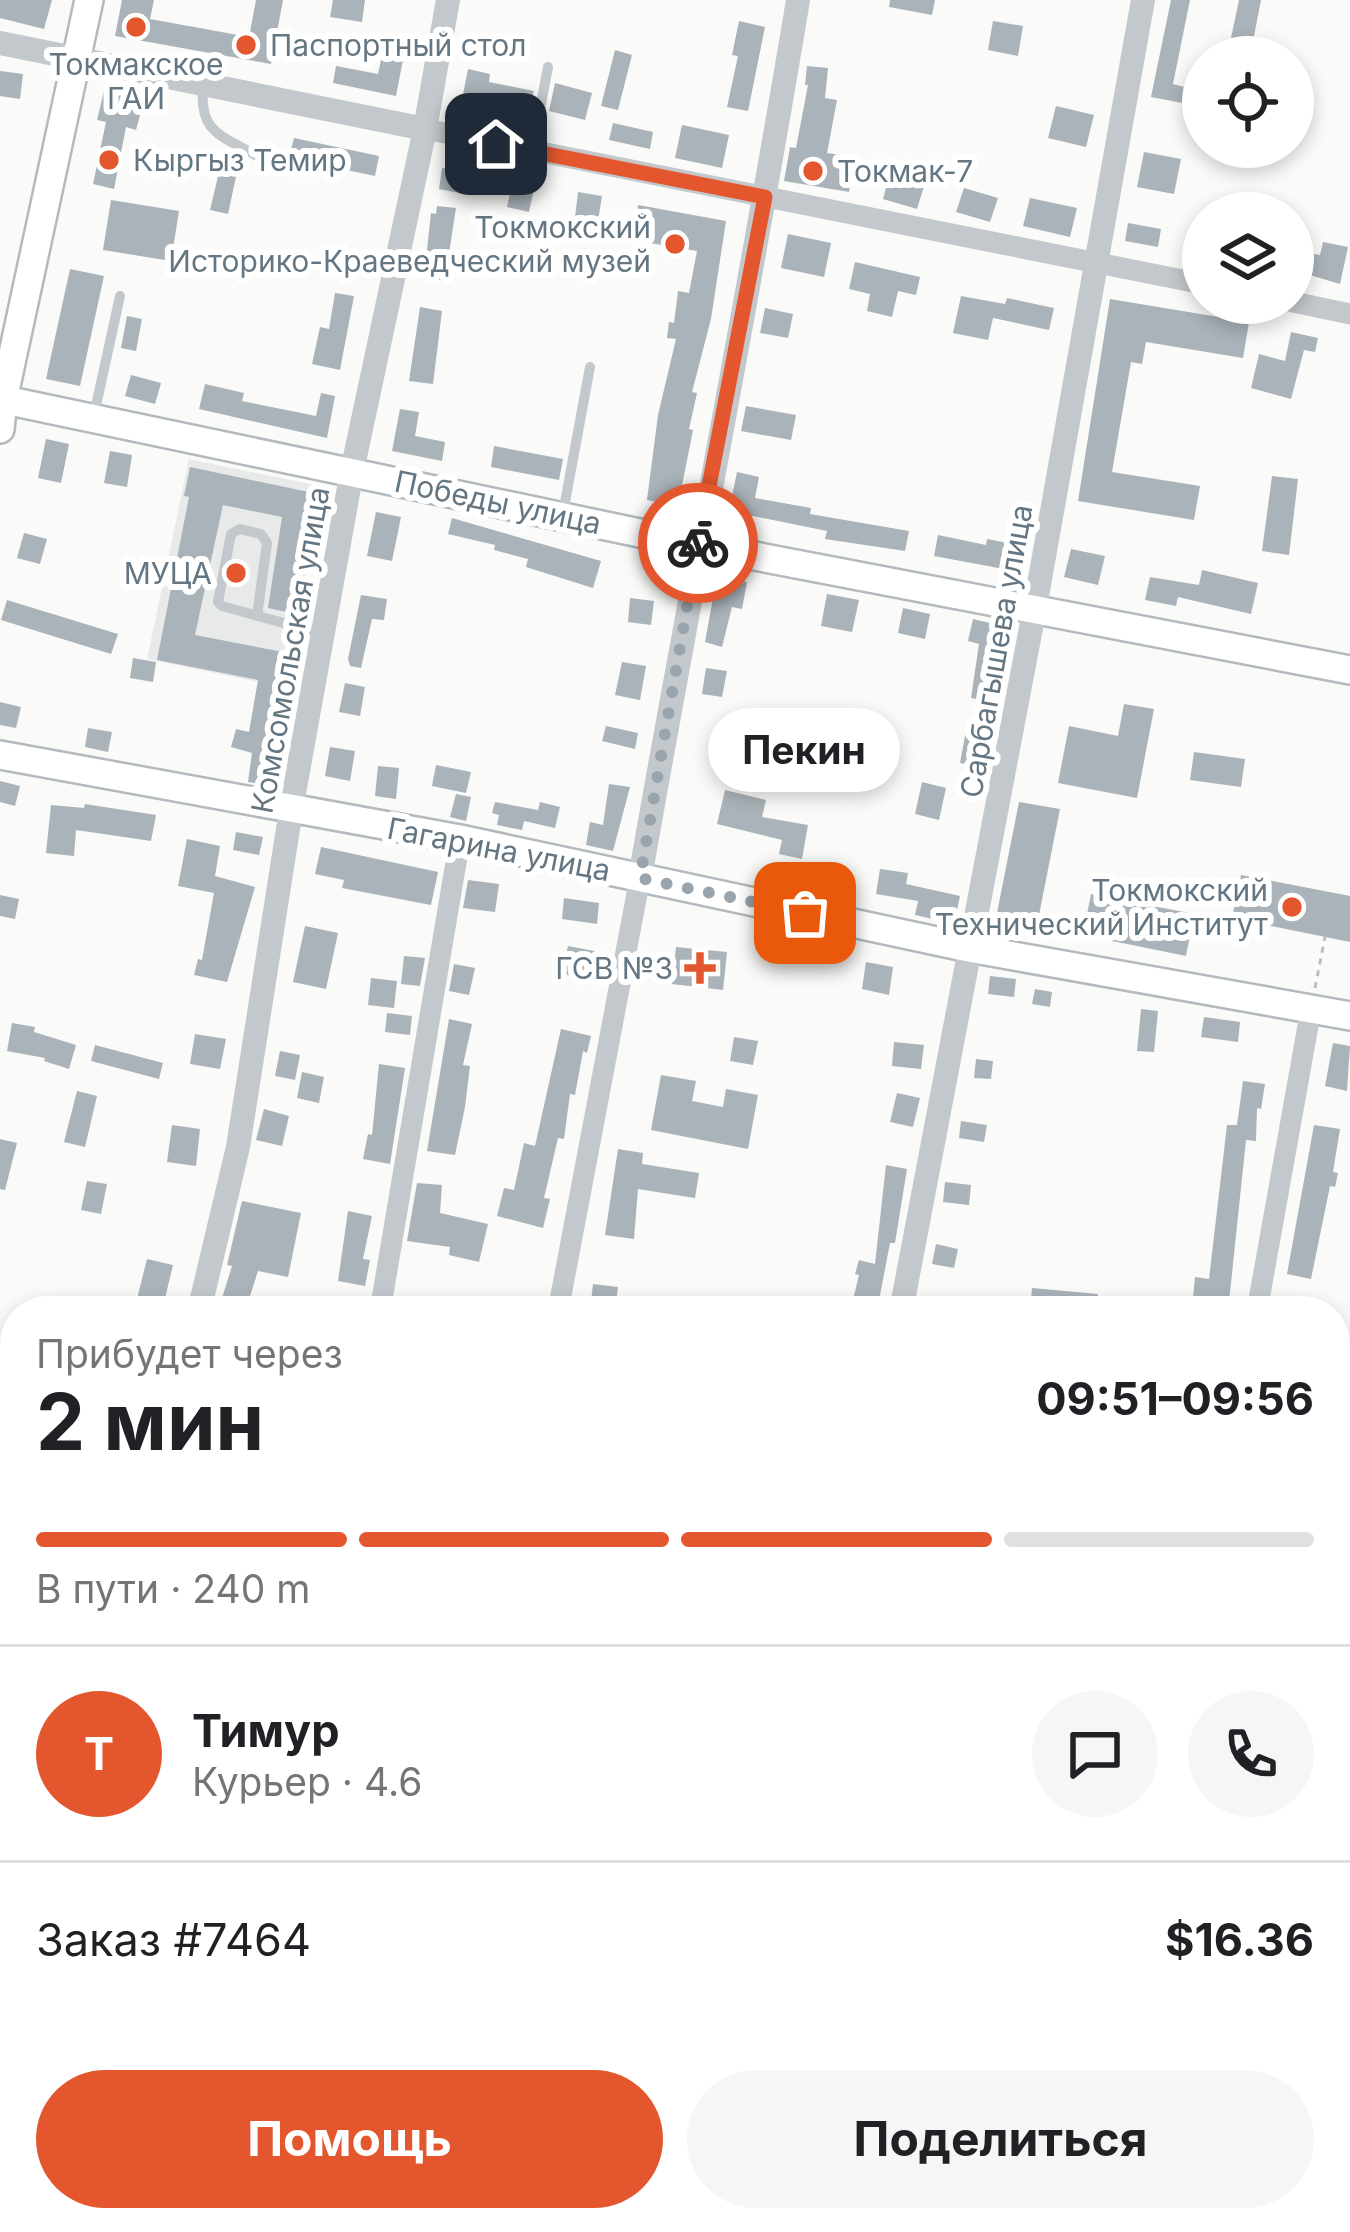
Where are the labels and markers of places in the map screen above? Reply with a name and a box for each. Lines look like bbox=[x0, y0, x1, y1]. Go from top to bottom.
marker: Токмакское ГАИ bbox=[123, 14, 149, 40]
place label: Паспортный стол bbox=[270, 27, 527, 63]
marker: Паспортный стол bbox=[233, 32, 259, 58]
place label: Токмакское ГАИ bbox=[48, 46, 224, 116]
pin bbox=[445, 93, 547, 195]
place label: Кыргыз Темир bbox=[133, 142, 347, 178]
marker: Кыргыз Темир bbox=[96, 147, 122, 173]
place label: Токмак-7 bbox=[837, 153, 973, 189]
marker: Токмак-7 bbox=[800, 158, 826, 184]
place label: Токмокский Историко-Краеведческий музей bbox=[168, 209, 651, 279]
marker: Токмокский Историко-Краеведческий музей bbox=[662, 231, 688, 257]
place label: МУЦА bbox=[124, 555, 212, 591]
marker: МУЦА bbox=[223, 560, 249, 586]
callout: Пекин bbox=[709, 709, 901, 793]
pin bbox=[754, 862, 856, 964]
place label: Токмокский Технический Институт bbox=[935, 872, 1268, 942]
marker: Токмокский Технический Институт bbox=[1279, 894, 1305, 920]
place label: ГСВ №3 bbox=[555, 950, 673, 986]
marker: ГСВ №3 bbox=[684, 952, 716, 984]

